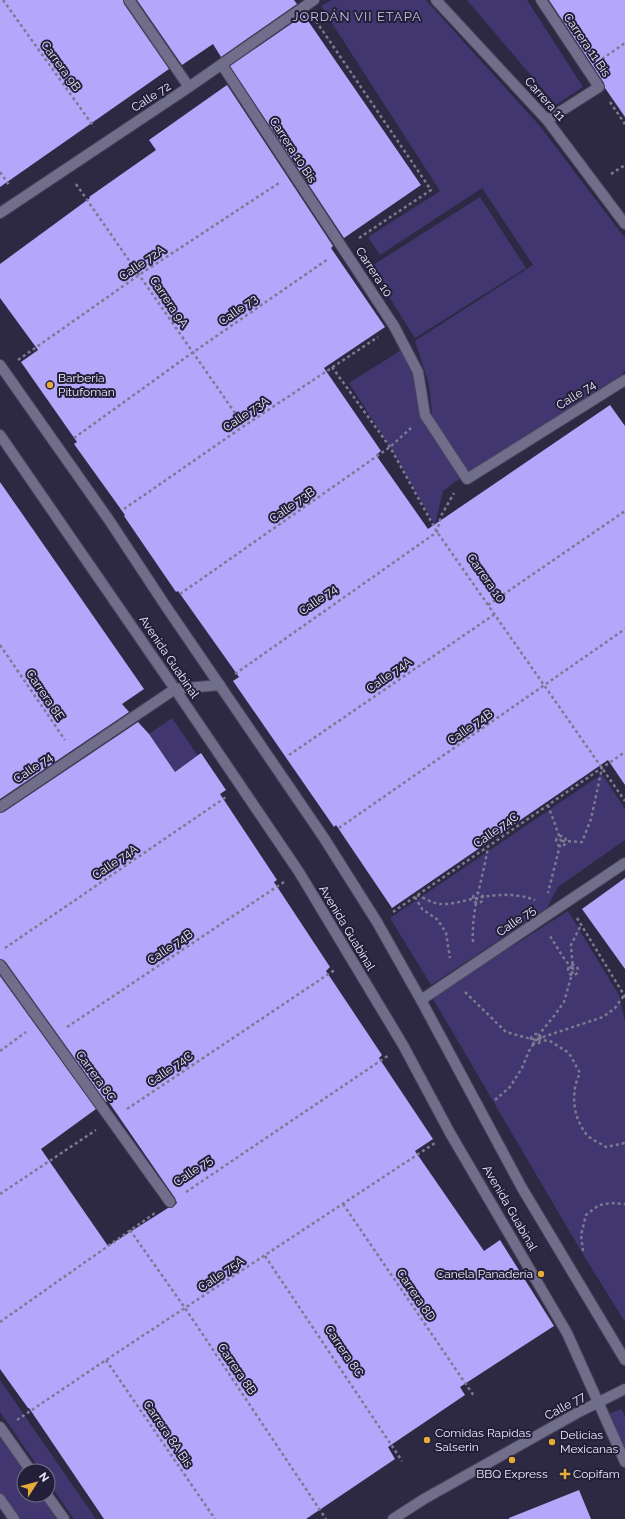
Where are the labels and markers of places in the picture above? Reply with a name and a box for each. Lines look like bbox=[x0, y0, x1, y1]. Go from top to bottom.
place label: Barberia Pitufoman bbox=[58, 371, 115, 399]
marker: Barberia Pitufoman bbox=[45, 380, 55, 390]
place label: Canela Panadería bbox=[436, 1267, 533, 1281]
marker: Canela Panadería bbox=[536, 1269, 546, 1279]
place label: Comidas Rapidas Salserin bbox=[435, 1426, 531, 1454]
place label: Delicias Mexicanas bbox=[560, 1428, 619, 1456]
marker: Comidas Rapidas Salserin bbox=[422, 1435, 432, 1445]
marker: Delicias Mexicanas bbox=[547, 1437, 557, 1447]
marker: BBQ Express bbox=[507, 1455, 517, 1465]
place label: BBQ Express bbox=[476, 1467, 548, 1481]
place label: Copifam bbox=[573, 1467, 620, 1481]
marker: Copifam bbox=[560, 1469, 570, 1479]

